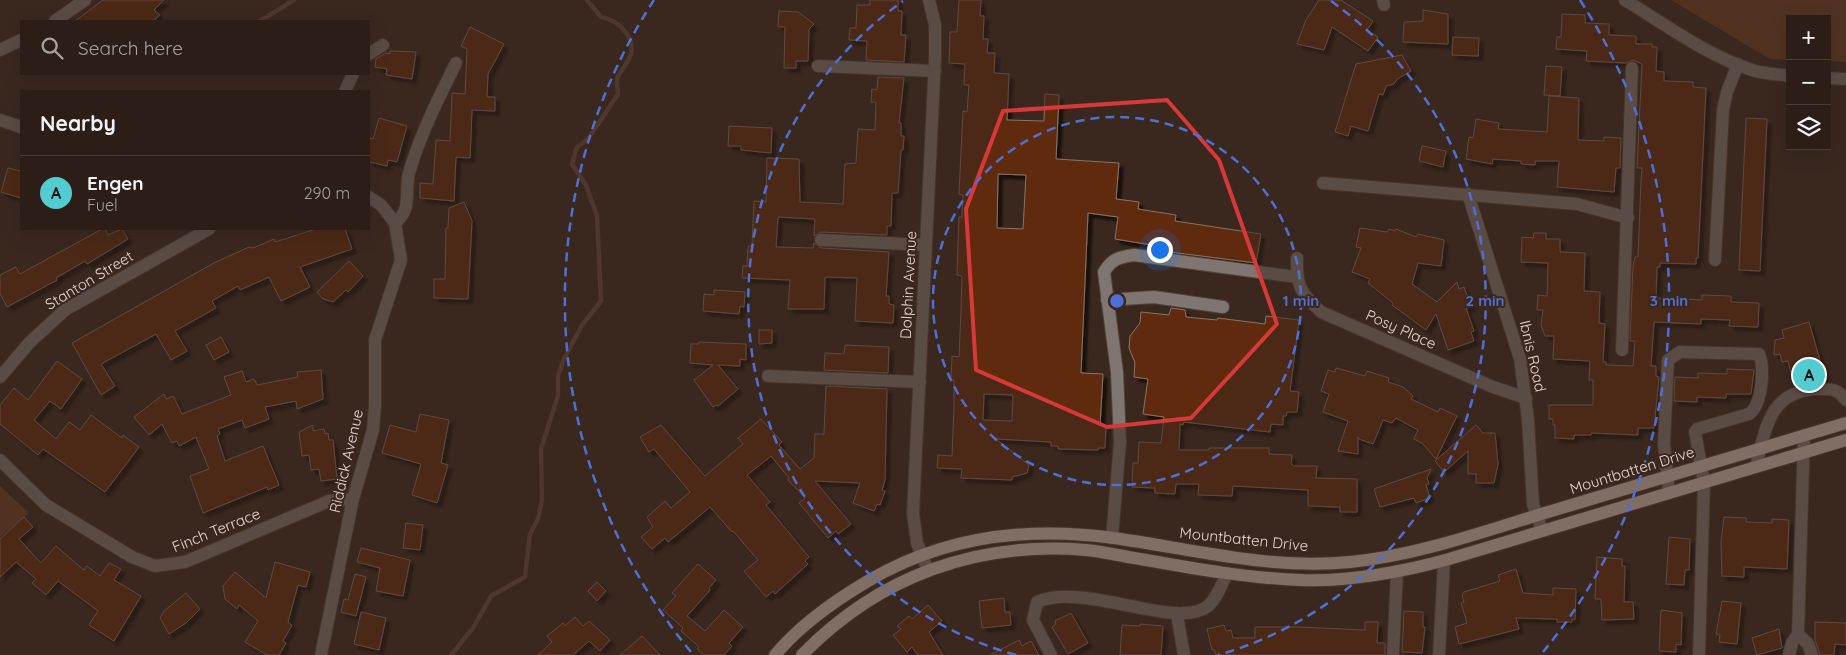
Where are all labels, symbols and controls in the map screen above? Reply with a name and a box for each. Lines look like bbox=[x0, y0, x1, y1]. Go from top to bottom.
map controls bbox=[1786, 15, 1831, 150]
button: + bbox=[1786, 15, 1831, 60]
search box bbox=[20, 20, 370, 75]
icon: search bbox=[38, 34, 66, 62]
text: Search here bbox=[78, 36, 183, 60]
button: − bbox=[1786, 60, 1831, 105]
button: layers bbox=[1786, 105, 1831, 150]
text: Nearby bbox=[40, 110, 116, 136]
text: Engen bbox=[87, 171, 143, 195]
text: A bbox=[51, 183, 61, 203]
text: 290 m bbox=[304, 183, 350, 203]
text: Fuel bbox=[87, 195, 118, 215]
street label: Dolphin Avenue bbox=[896, 230, 920, 340]
your location bbox=[1147, 237, 1173, 263]
street label: Stanton Street bbox=[42, 246, 136, 314]
text: 1 min bbox=[1283, 291, 1319, 310]
text: 2 min bbox=[1465, 291, 1505, 310]
text: 3 min bbox=[1650, 291, 1688, 310]
centre of rings bbox=[1108, 292, 1126, 310]
street label: Posy Place bbox=[1363, 305, 1439, 353]
street label: Ibnis Road bbox=[1516, 318, 1550, 394]
pin: A bbox=[1793, 356, 1825, 394]
street label: Riddick Avenue bbox=[325, 407, 367, 515]
street label: Mountbatten Drive bbox=[1567, 442, 1697, 498]
street label: Finch Terrace bbox=[169, 504, 263, 556]
street label: Mountbatten Drive bbox=[1179, 523, 1309, 555]

